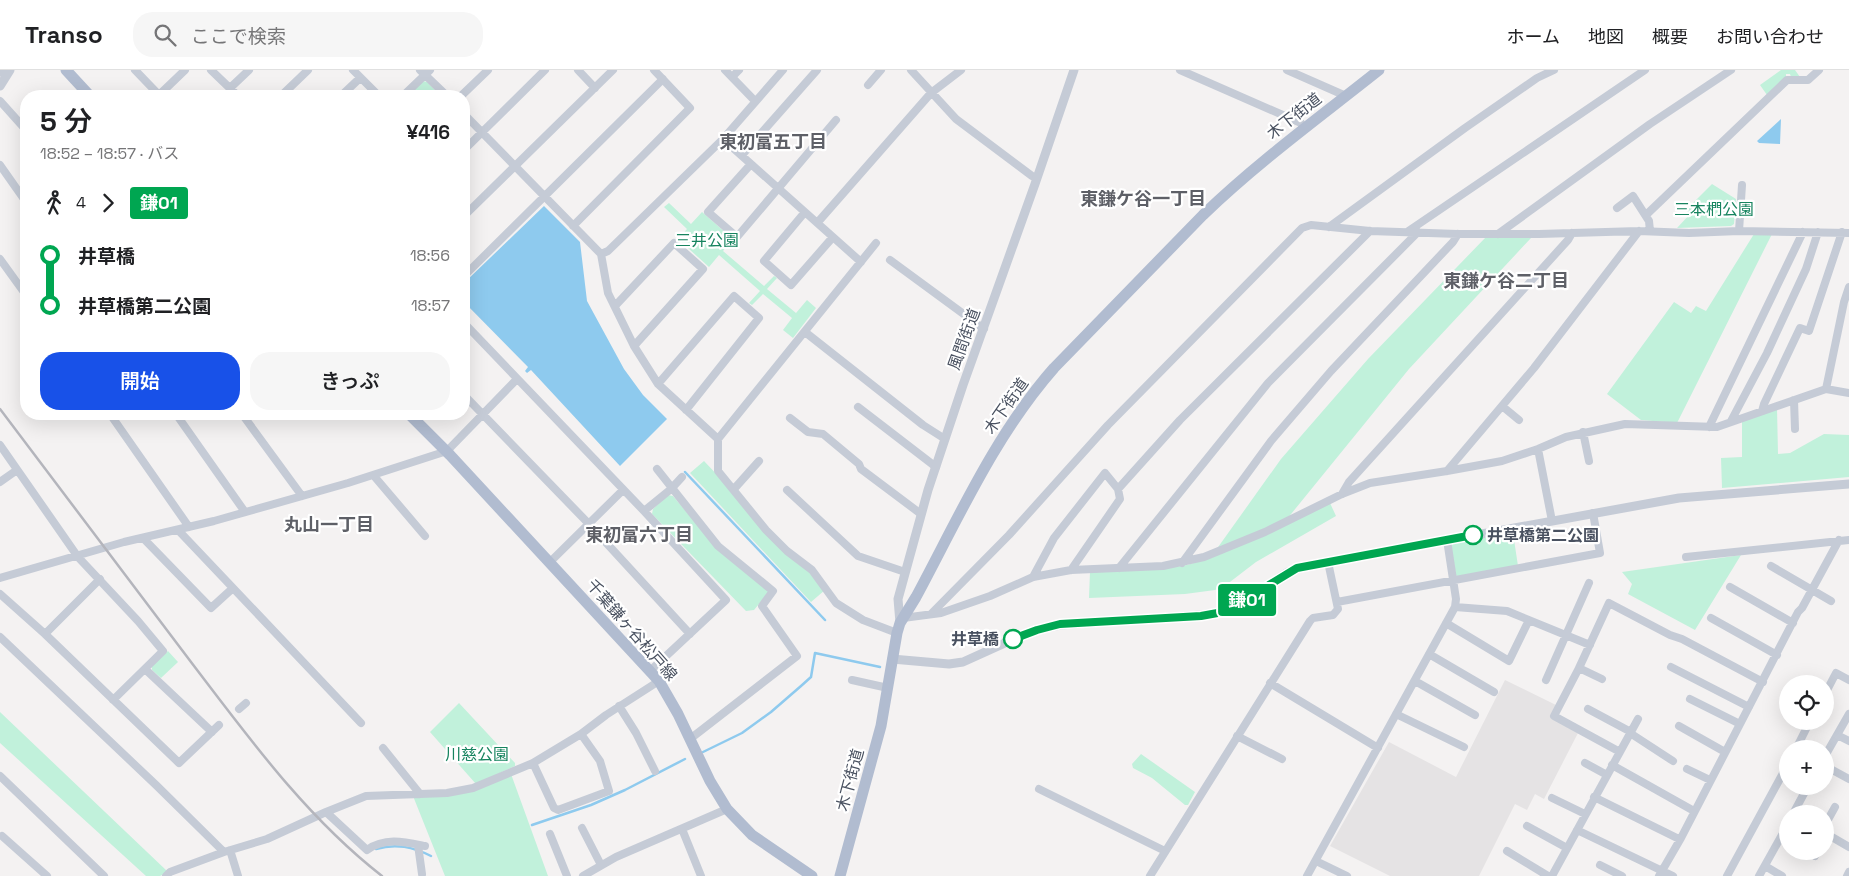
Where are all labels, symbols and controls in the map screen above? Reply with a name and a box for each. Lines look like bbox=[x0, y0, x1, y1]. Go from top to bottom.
search box bbox=[133, 12, 483, 57]
text: Transo bbox=[25, 19, 103, 50]
icon: search bbox=[151, 21, 179, 49]
text: ここで検索 bbox=[191, 24, 286, 49]
text: ホーム bbox=[1507, 25, 1560, 48]
text: 地図 bbox=[1588, 25, 1624, 48]
text: 概要 bbox=[1652, 25, 1688, 48]
text: お問い合わせ bbox=[1716, 25, 1824, 48]
street label: 木下街道 bbox=[1262, 88, 1326, 144]
text: 5 分 bbox=[40, 103, 92, 139]
text: ¥416 bbox=[407, 120, 450, 145]
district label: 東初富五丁目 bbox=[719, 130, 827, 153]
text: 18:52 – 18:57 · バス bbox=[40, 143, 179, 164]
district label: 東鎌ケ谷一丁目 bbox=[1080, 187, 1206, 210]
icon: walk bbox=[40, 189, 68, 217]
icon: forward bbox=[94, 189, 122, 217]
text: 鎌01 bbox=[140, 191, 178, 214]
text: 4 bbox=[76, 192, 86, 213]
park label: 三本椚公園 bbox=[1674, 199, 1754, 220]
park label: 三井公園 bbox=[675, 230, 739, 251]
text: 井草橋 bbox=[78, 244, 135, 269]
text: 18:56 bbox=[410, 245, 450, 266]
district label: 東鎌ケ谷二丁目 bbox=[1443, 269, 1569, 292]
text: 井草橋第二公園 bbox=[78, 294, 211, 319]
text: 18:57 bbox=[411, 295, 450, 316]
street label: 風間街道 bbox=[943, 305, 985, 373]
button: 開始 bbox=[40, 352, 240, 410]
button: きっぷ bbox=[250, 352, 450, 410]
street label: 木下街道 bbox=[979, 374, 1033, 438]
district label: 丸山一丁目 bbox=[284, 513, 374, 536]
district label: 東初富六丁目 bbox=[585, 523, 693, 546]
marker: 井草橋第二公園 bbox=[1463, 525, 1483, 545]
place label: 井草橋第二公園 bbox=[1487, 525, 1599, 546]
street label: 千葉鎌ヶ谷松戸線 bbox=[582, 575, 682, 685]
line badge: 鎌01 bbox=[1218, 584, 1276, 616]
text: 鎌01 bbox=[1228, 588, 1266, 611]
place label: 井草橋 bbox=[951, 629, 999, 650]
marker: 井草橋 bbox=[1003, 629, 1023, 649]
map controls bbox=[1779, 675, 1834, 860]
button: locate bbox=[1779, 675, 1834, 730]
button: + bbox=[1779, 740, 1834, 795]
park label: 川慈公園 bbox=[445, 744, 509, 765]
street label: 木下街道 bbox=[832, 746, 868, 814]
button: − bbox=[1779, 805, 1834, 860]

